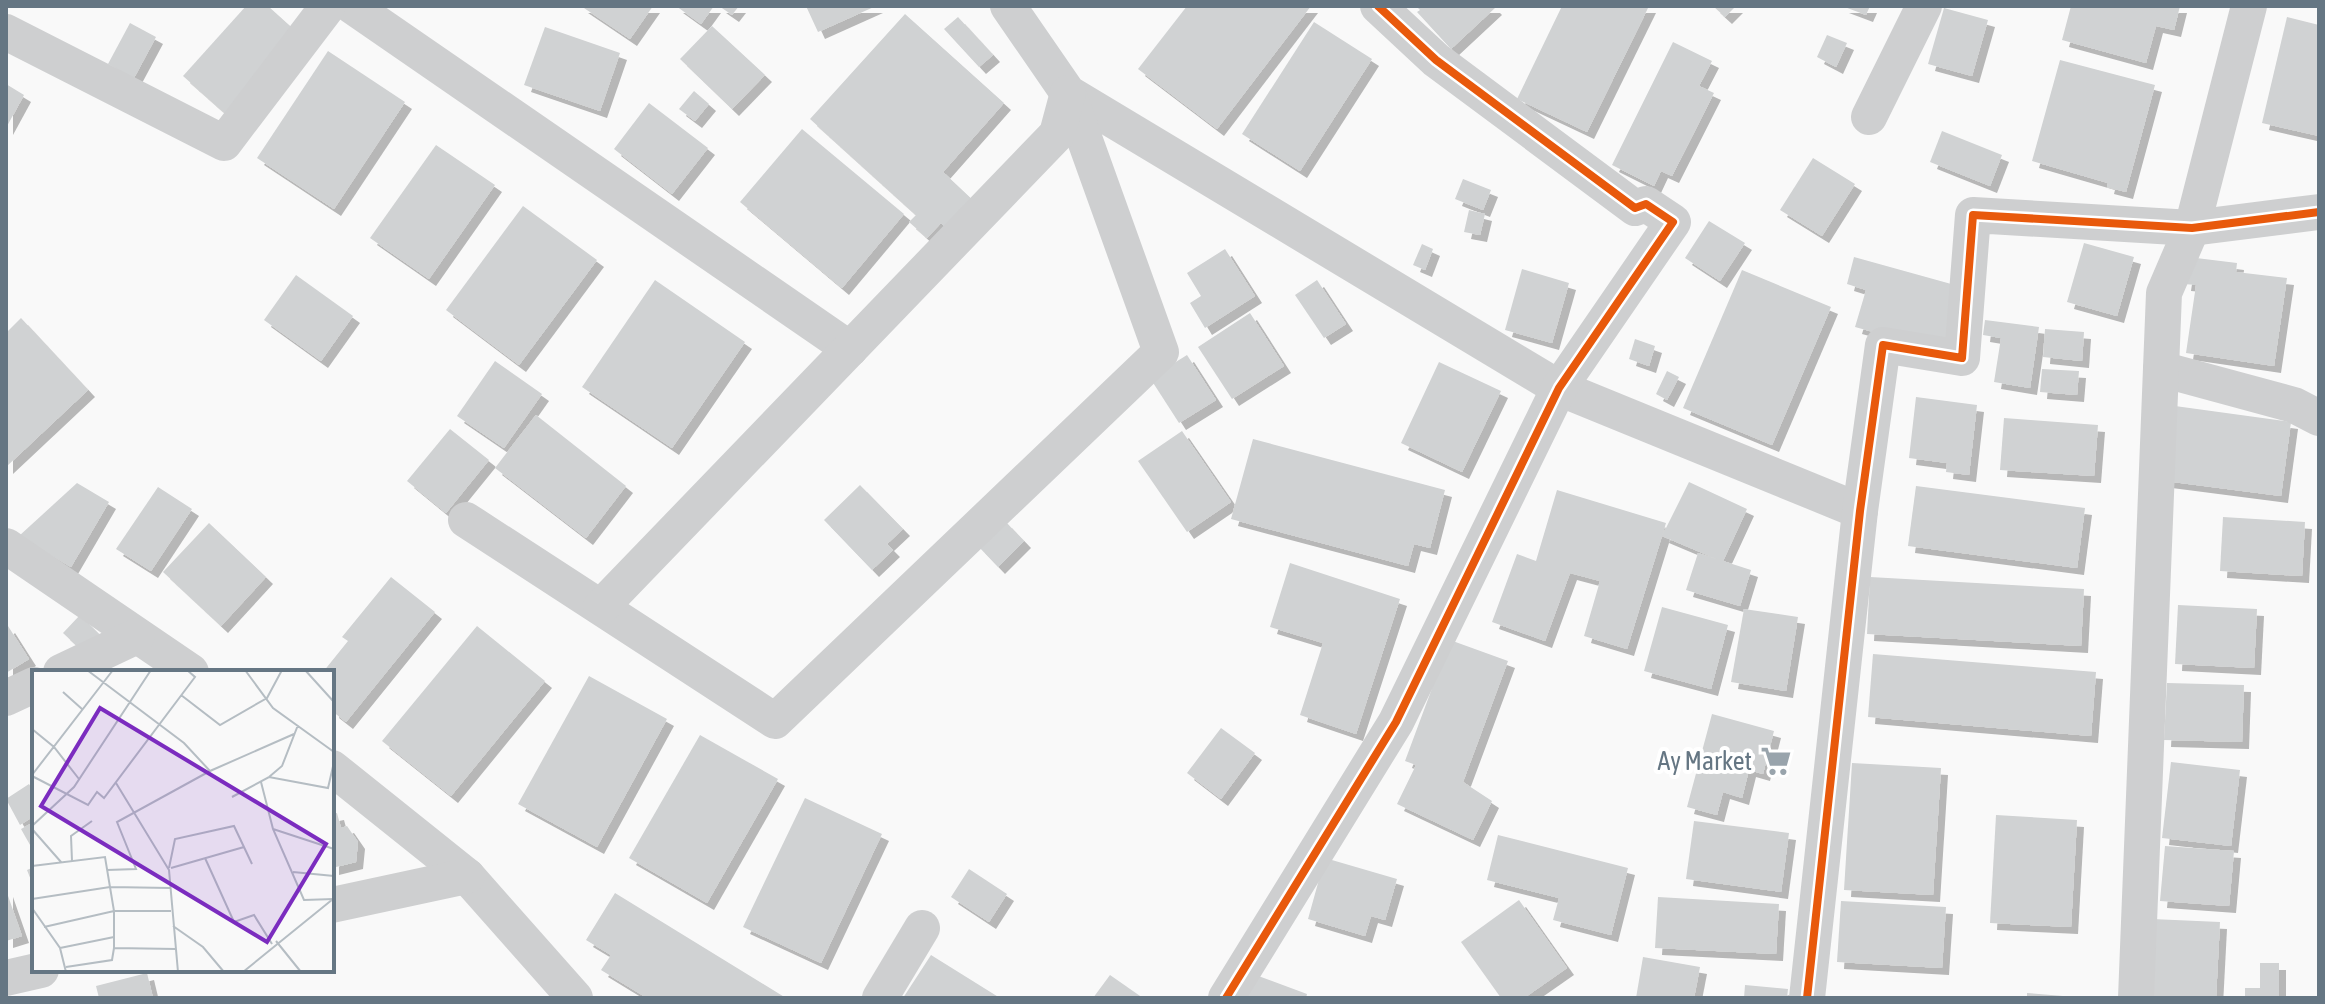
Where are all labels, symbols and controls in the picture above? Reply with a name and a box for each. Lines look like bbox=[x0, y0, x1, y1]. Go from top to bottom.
inset map bbox=[32, 670, 334, 972]
supermarket icon: Ay Market bbox=[1759, 744, 1793, 778]
place label: Ay Market bbox=[1658, 746, 1752, 776]

